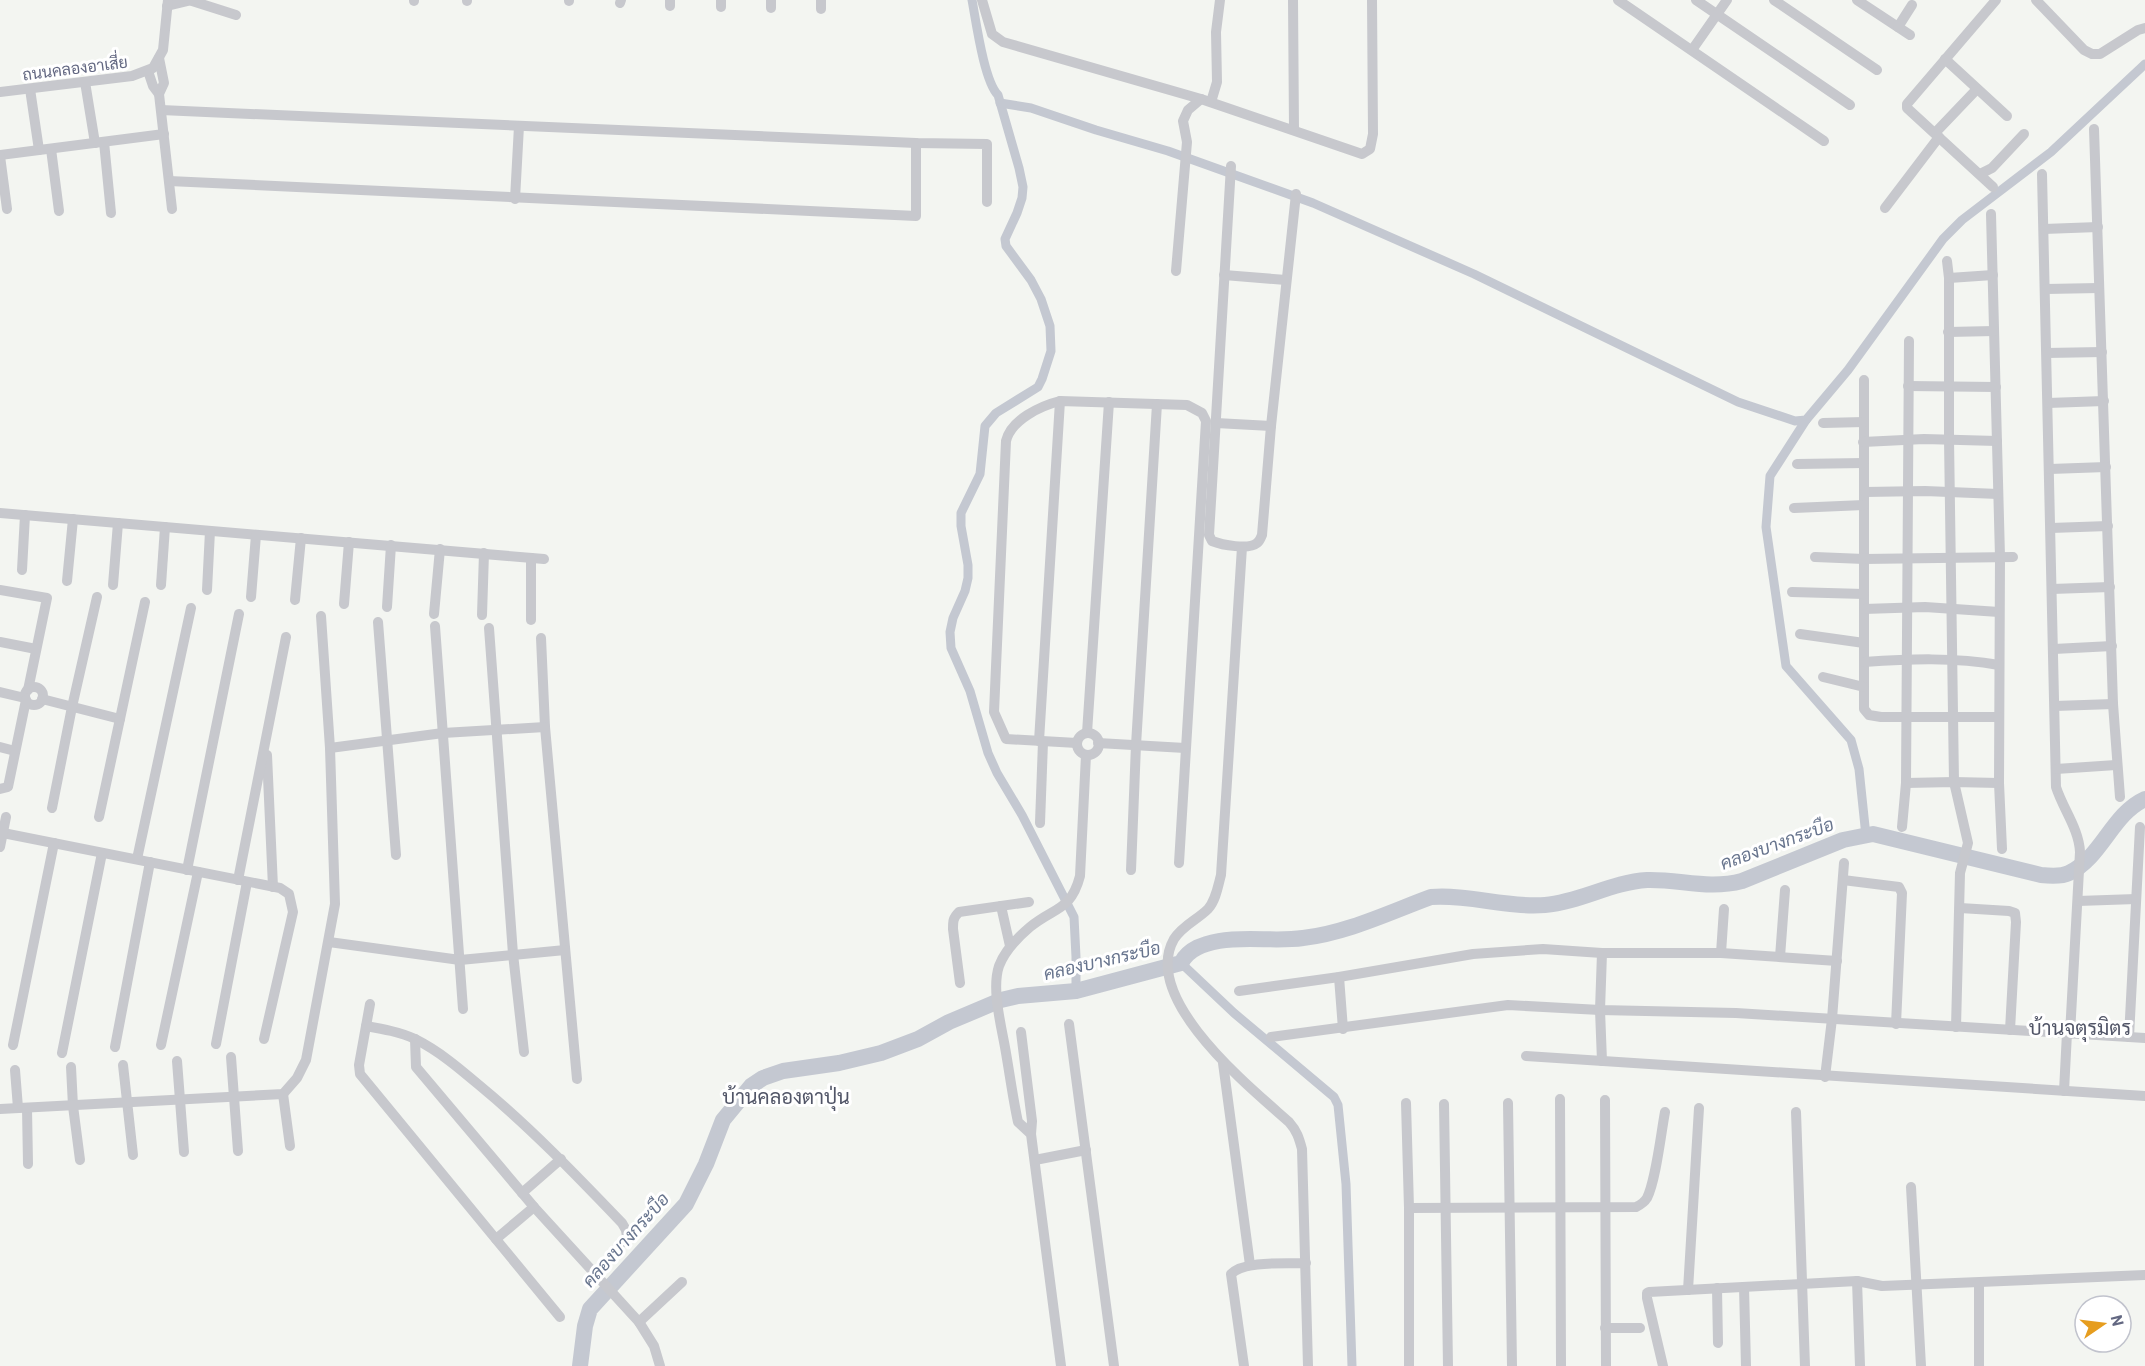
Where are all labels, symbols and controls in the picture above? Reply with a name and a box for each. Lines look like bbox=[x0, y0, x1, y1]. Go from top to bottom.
street label: ถนนคลองอาเสี่ย bbox=[21, 48, 129, 83]
water label: คลองบางกระบือ bbox=[1716, 811, 1837, 874]
water label: คลองบางกระบือ bbox=[1041, 935, 1162, 984]
district label: บ้านจตุรมิตร bbox=[2029, 1015, 2131, 1042]
district label: บ้านคลองตาปุ่น bbox=[722, 1084, 850, 1111]
water label: คลองบางกระบือ bbox=[576, 1187, 673, 1291]
north arrow bbox=[2073, 1294, 2133, 1354]
text: N bbox=[2108, 1313, 2129, 1328]

